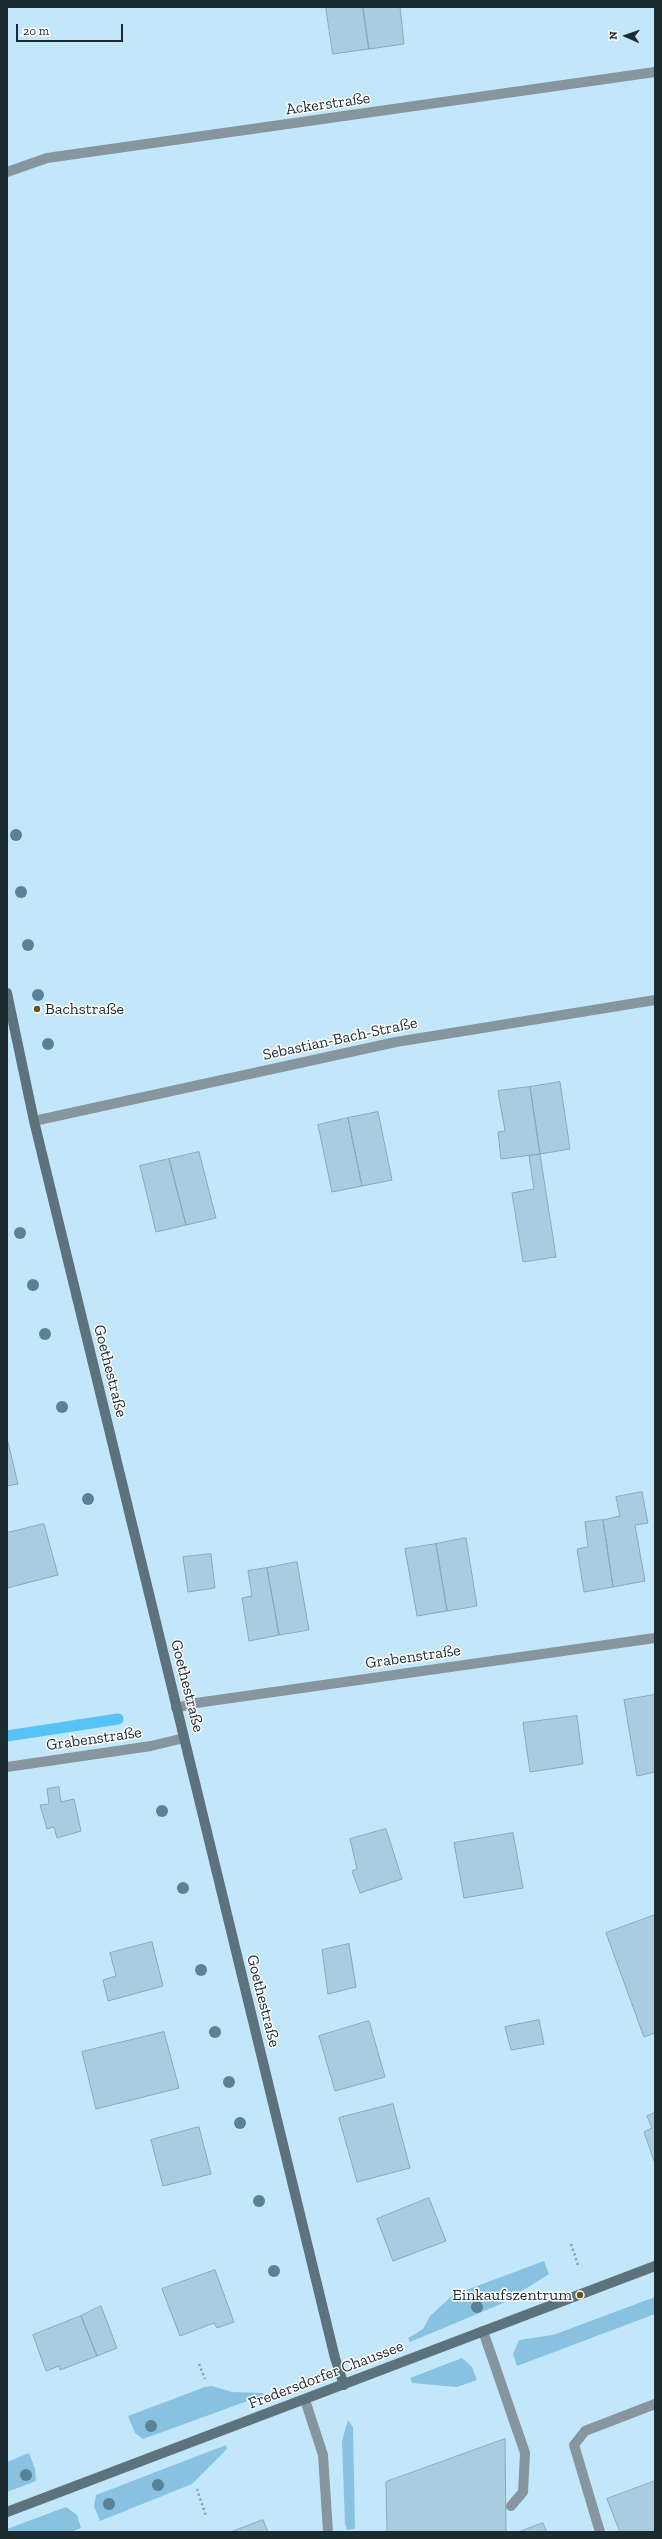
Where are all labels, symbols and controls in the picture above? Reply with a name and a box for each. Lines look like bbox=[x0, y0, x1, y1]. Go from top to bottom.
scale bar bbox=[18, 16, 125, 42]
north arrow bbox=[606, 16, 646, 56]
text: 20 m bbox=[23, 24, 49, 38]
text: N bbox=[607, 31, 620, 40]
street label: Ackerstraße bbox=[284, 89, 372, 119]
place label: Bachstraße bbox=[45, 999, 124, 1019]
marker: Bachstraße bbox=[32, 1004, 42, 1014]
street label: Sebastian-Bach-Straße bbox=[261, 1013, 419, 1065]
street label: Goethestraße bbox=[89, 1323, 131, 1419]
street label: Goethestraße bbox=[166, 1638, 208, 1734]
street label: Grabenstraße bbox=[364, 1641, 462, 1673]
street label: Grabenstraße bbox=[45, 1723, 143, 1755]
street label: Goethestraße bbox=[242, 1953, 284, 2049]
place label: Einkaufszentrum bbox=[452, 2285, 572, 2305]
marker: Einkaufszentrum bbox=[575, 2290, 585, 2300]
street label: Fredersdorfer Chaussee bbox=[246, 2337, 406, 2413]

